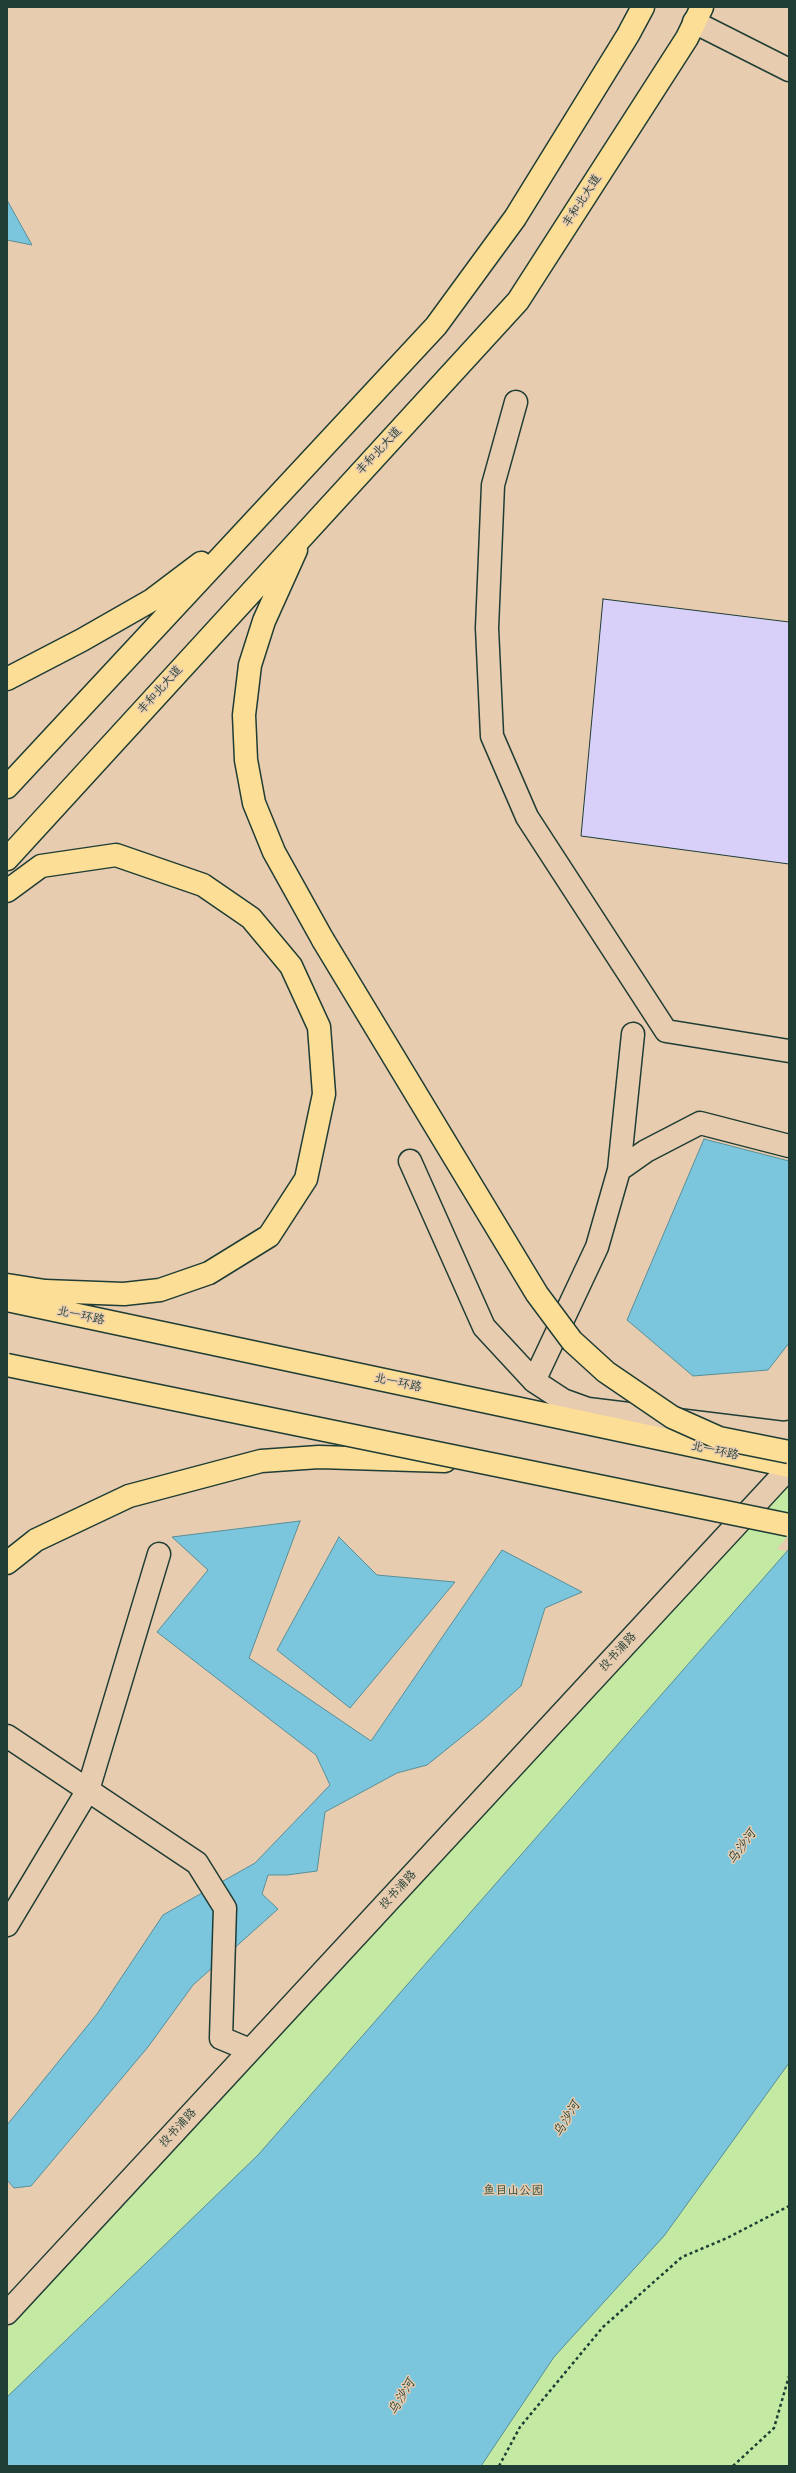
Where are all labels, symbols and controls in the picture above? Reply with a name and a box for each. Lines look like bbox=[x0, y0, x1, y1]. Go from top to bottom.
street label: 丰和北大道 bbox=[560, 172, 604, 230]
street label: 丰和北大道 bbox=[353, 424, 405, 478]
street label: 丰和北大道 bbox=[135, 663, 185, 717]
street label: 北一环路 bbox=[56, 1304, 106, 1328]
street label: 北一环路 bbox=[373, 1371, 423, 1395]
street label: 北一环路 bbox=[690, 1439, 740, 1463]
street label: 投书浦路 bbox=[596, 1630, 640, 1674]
water label: 乌沙河 bbox=[724, 1827, 760, 1867]
street label: 投书浦路 bbox=[376, 1868, 420, 1912]
water label: 乌沙河 bbox=[550, 2098, 584, 2140]
street label: 投书浦路 bbox=[156, 2106, 200, 2150]
park label: 鱼目山公园 bbox=[483, 2184, 543, 2198]
water label: 乌沙河 bbox=[385, 2376, 419, 2418]

